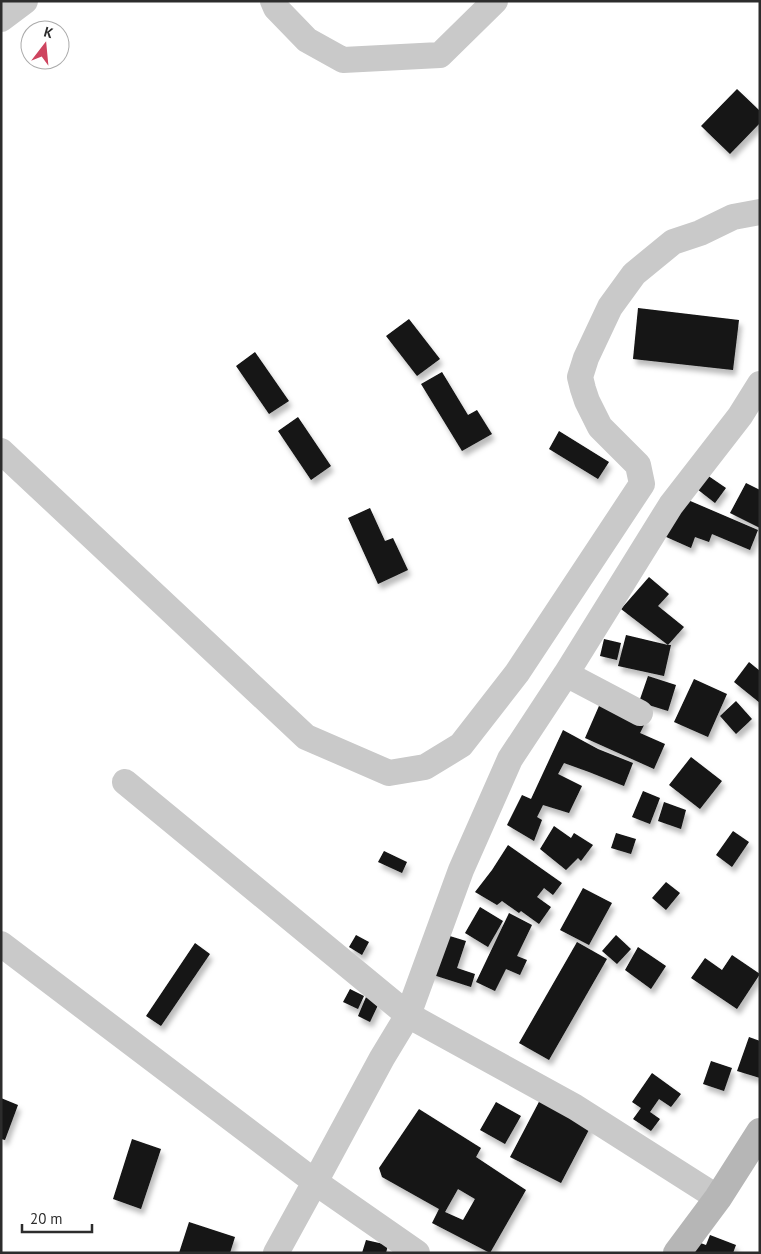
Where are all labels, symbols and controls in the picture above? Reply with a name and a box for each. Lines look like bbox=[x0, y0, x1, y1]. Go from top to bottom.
north arrow bbox=[20, 20, 70, 70]
text: K bbox=[42, 23, 56, 42]
scale bar bbox=[22, 1202, 92, 1234]
text: 20 m bbox=[30, 1209, 63, 1228]

